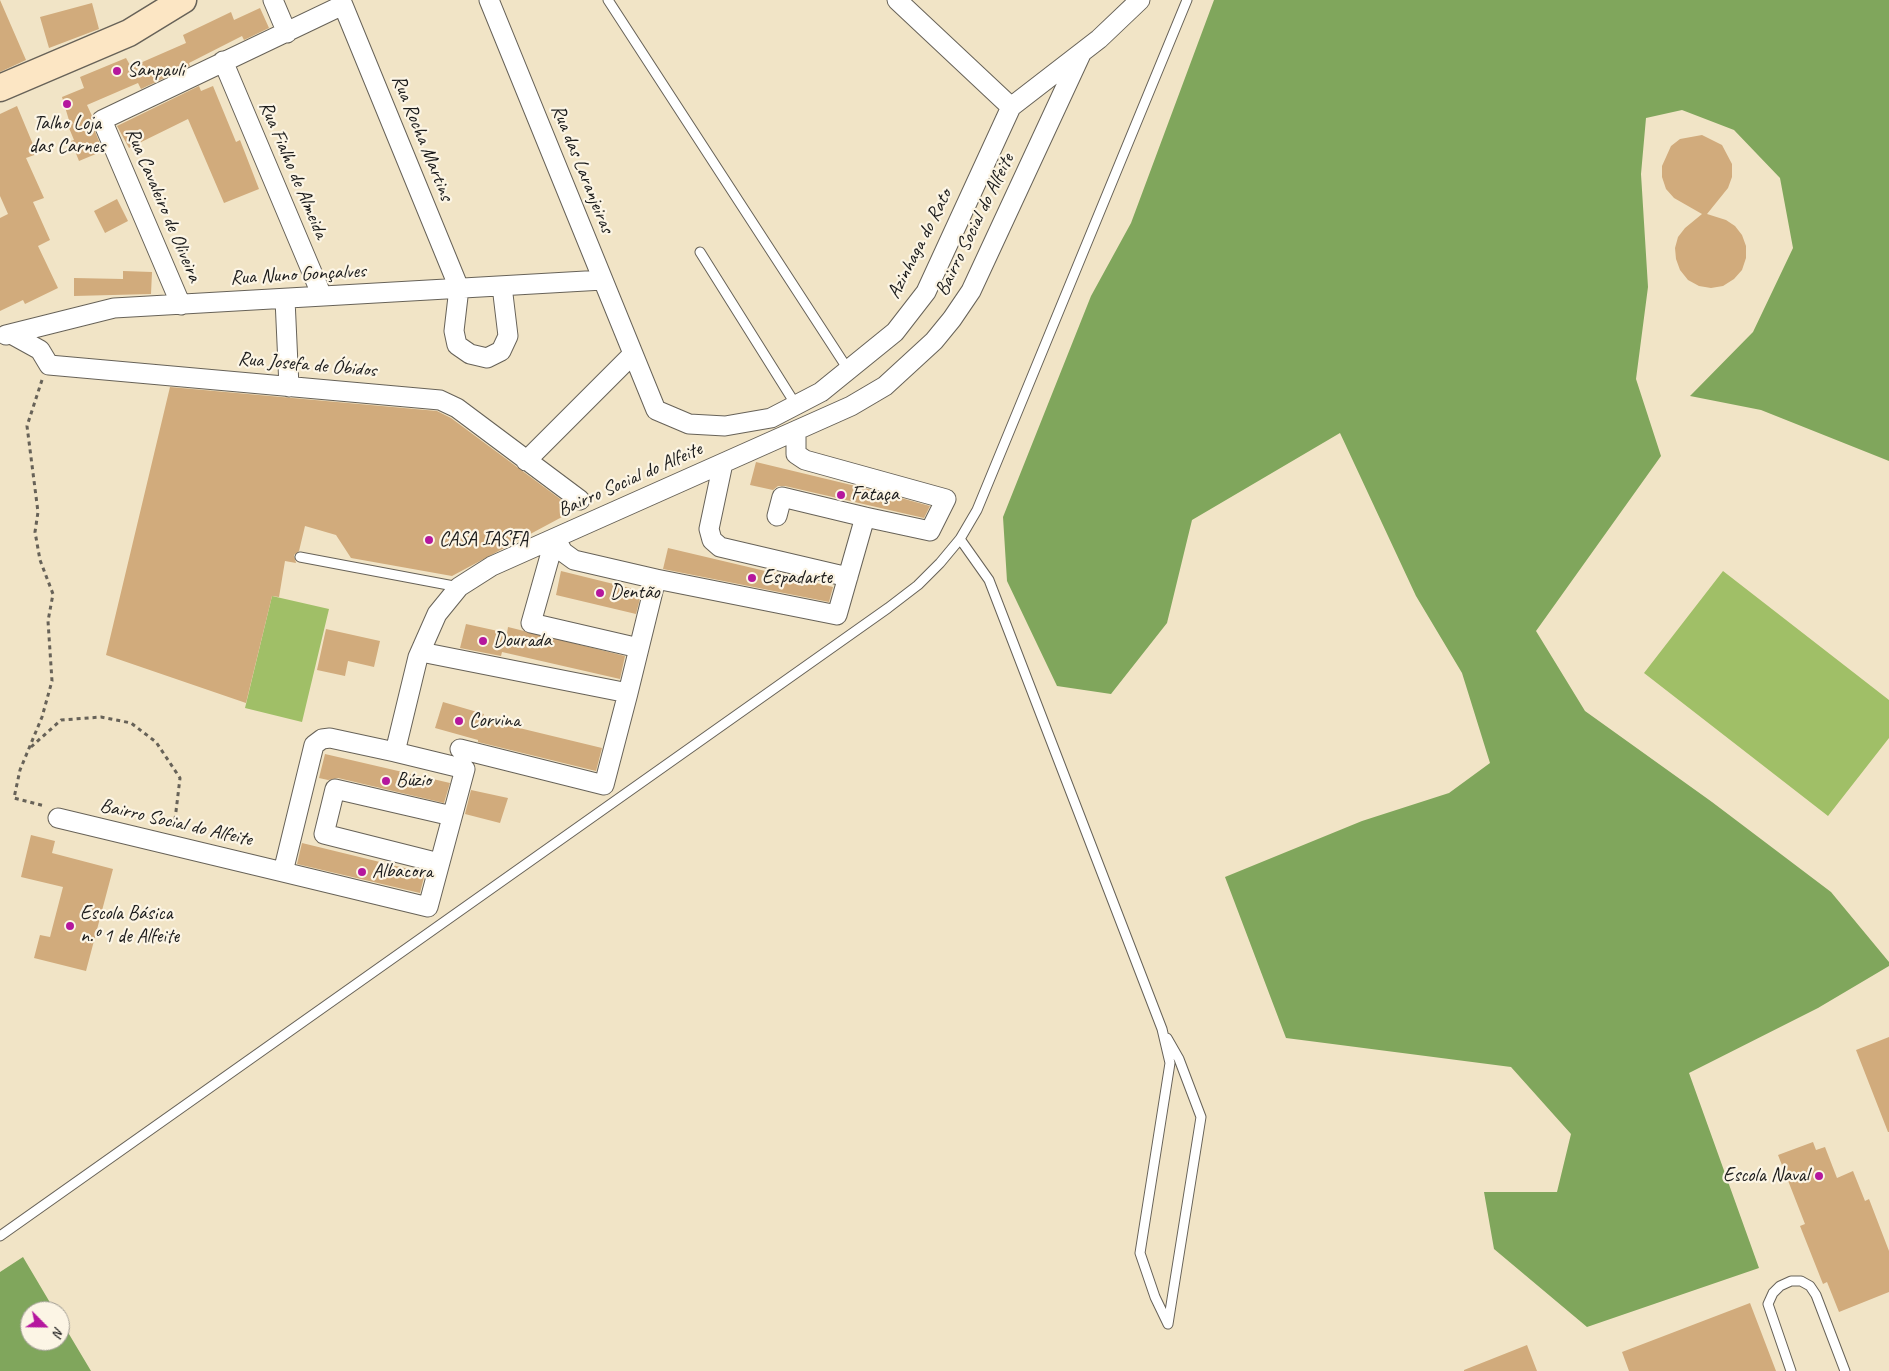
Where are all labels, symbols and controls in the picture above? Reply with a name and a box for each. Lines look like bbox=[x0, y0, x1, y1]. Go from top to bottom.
place label: Sanpauli bbox=[127, 59, 184, 83]
marker: Sanpauli bbox=[111, 65, 123, 77]
street label: Rua Rocha Martins bbox=[386, 72, 458, 204]
marker: Talho Loja das Carnes bbox=[61, 98, 73, 110]
street label: Rua Fialho de Almeida bbox=[253, 98, 333, 242]
street label: Rua das Laranjeiras bbox=[545, 101, 619, 237]
place label: Talho Loja das Carnes bbox=[29, 112, 105, 159]
street label: Rua Cavaleiro de Oliveira bbox=[120, 124, 206, 286]
street label: Bairro Social do Alfeite bbox=[930, 150, 1020, 300]
street label: Azinhaga do Rato bbox=[882, 185, 958, 303]
street label: Rua Nuno Gonçalves bbox=[230, 259, 366, 291]
street label: Rua Josefa de Óbidos bbox=[237, 347, 377, 383]
street label: Bairro Social do Alfeite bbox=[554, 437, 706, 523]
place label: Fataça bbox=[851, 483, 899, 507]
marker: Fataça bbox=[835, 489, 847, 501]
place label: CASA IASFA bbox=[439, 528, 528, 552]
marker: CASA IASFA bbox=[423, 534, 435, 546]
place label: Espadarte bbox=[762, 566, 832, 590]
marker: Espadarte bbox=[746, 572, 758, 584]
place label: Dentão bbox=[610, 581, 660, 605]
marker: Dentão bbox=[594, 587, 606, 599]
place label: Dourada bbox=[493, 629, 551, 653]
marker: Dourada bbox=[477, 635, 489, 647]
place label: Corvina bbox=[469, 709, 520, 733]
marker: Corvina bbox=[453, 715, 465, 727]
place label: Búzio bbox=[396, 769, 431, 793]
marker: Búzio bbox=[380, 775, 392, 787]
street label: Bairro Social do Alfeite bbox=[98, 794, 254, 852]
place label: Albacora bbox=[372, 860, 433, 884]
marker: Albacora bbox=[356, 866, 368, 878]
place label: Escola Básica n.º 1 de Alfeite bbox=[80, 902, 179, 949]
marker: Escola Básica n.º 1 de Alfeite bbox=[64, 920, 76, 932]
place label: Escola Naval bbox=[1723, 1164, 1809, 1188]
marker: Escola Naval bbox=[1813, 1170, 1825, 1182]
north arrow bbox=[20, 1301, 70, 1351]
text: N bbox=[49, 1324, 68, 1339]

